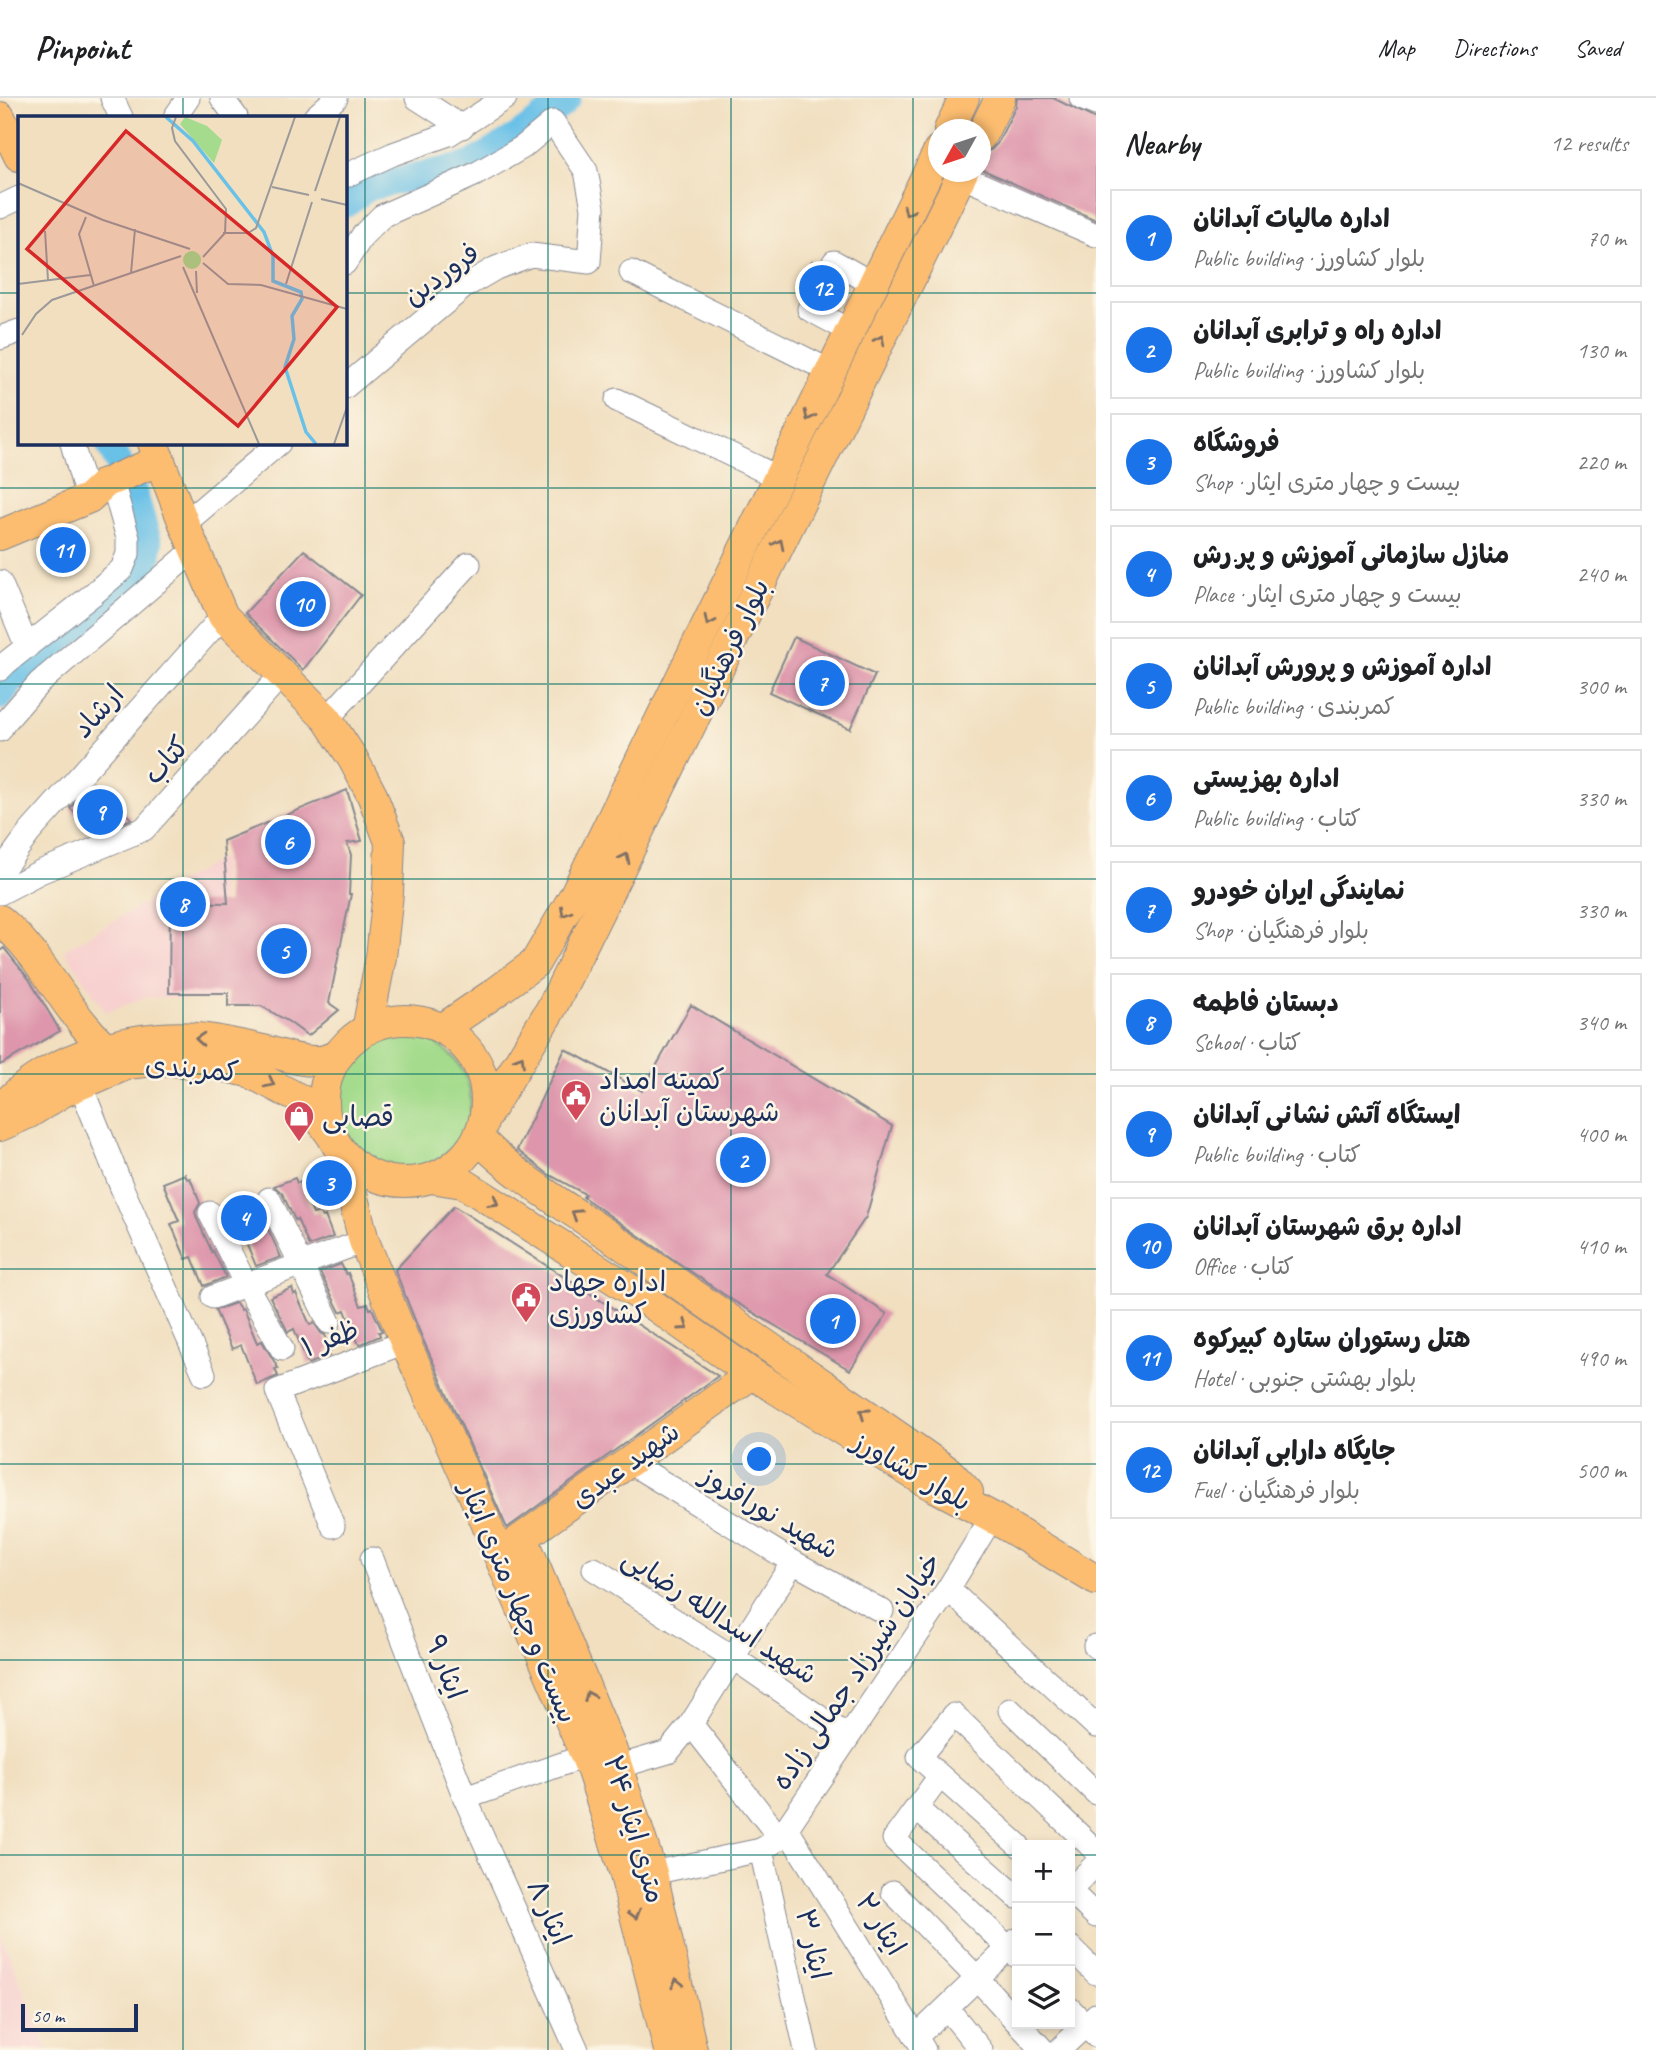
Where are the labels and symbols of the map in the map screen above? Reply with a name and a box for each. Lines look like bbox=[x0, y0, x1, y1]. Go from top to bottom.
inset map bbox=[18, 116, 346, 444]
north arrow bbox=[928, 119, 991, 182]
one-way arrow bbox=[903, 204, 917, 216]
street label: فروردین bbox=[396, 235, 486, 313]
pin: 12 bbox=[799, 262, 845, 314]
one-way arrow bbox=[872, 335, 886, 347]
one-way arrow bbox=[803, 409, 817, 421]
pin: 11 bbox=[40, 524, 86, 576]
one-way arrow bbox=[771, 539, 785, 551]
street label: بلوار فرهنگیان bbox=[681, 573, 777, 721]
pin: 10 bbox=[280, 578, 326, 630]
one-way arrow bbox=[704, 614, 718, 626]
pin: 7 bbox=[799, 657, 845, 709]
street label: ارشاد bbox=[65, 677, 131, 745]
street label: کتاب bbox=[135, 729, 197, 791]
pin: 9 bbox=[77, 786, 123, 838]
pin: 6 bbox=[265, 816, 311, 868]
one-way arrow bbox=[617, 853, 631, 865]
pin: 8 bbox=[160, 878, 206, 930]
one-way arrow bbox=[560, 905, 573, 918]
pin: 5 bbox=[261, 925, 307, 977]
one-way arrow bbox=[194, 1032, 205, 1047]
street label: کمربندی bbox=[144, 1046, 240, 1090]
one-way arrow bbox=[512, 1054, 525, 1067]
place label: کمیته امداد شهرستان آبدانان bbox=[599, 1062, 779, 1129]
one-way arrow bbox=[263, 1074, 275, 1088]
public building icon: کمیته امداد شهرستان آبدانان bbox=[559, 1078, 593, 1122]
shop icon: قصابی bbox=[282, 1099, 316, 1143]
place label: قصابی bbox=[322, 1099, 394, 1134]
pin: 2 bbox=[720, 1134, 766, 1186]
pin: 3 bbox=[306, 1157, 352, 1209]
pin: 4 bbox=[221, 1192, 267, 1244]
one-way arrow bbox=[486, 1193, 499, 1206]
one-way arrow bbox=[571, 1210, 584, 1222]
place label: اداره جهاد کشاورزی bbox=[549, 1264, 666, 1331]
public building icon: اداره جهاد کشاورزی bbox=[509, 1280, 543, 1324]
pin: 1 bbox=[810, 1295, 856, 1347]
street label: ظفر ۱ bbox=[296, 1311, 364, 1365]
one-way arrow bbox=[676, 1318, 689, 1330]
one-way arrow bbox=[859, 1409, 872, 1421]
street label: شهید عبدی bbox=[564, 1414, 686, 1516]
street label: بلوار کشاورز bbox=[845, 1422, 977, 1519]
your location bbox=[742, 1442, 776, 1476]
street label: شهید نورافروز bbox=[693, 1456, 845, 1567]
street label: بیست و چهار متری ایثار bbox=[452, 1474, 586, 1728]
street label: شهید اسدالله رضایی bbox=[616, 1540, 824, 1692]
street label: خیابان شیرزاد جمالی زاده bbox=[763, 1546, 949, 1796]
street label: ایثار ۹ bbox=[418, 1630, 474, 1704]
one-way arrow bbox=[583, 1691, 597, 1704]
street label: ۲۴ متری ایثار bbox=[596, 1751, 674, 1907]
street label: ایثار ۸ bbox=[519, 1874, 579, 1950]
street label: ایثار ۲ bbox=[848, 1886, 914, 1962]
street label: ایثار ۳ bbox=[788, 1905, 838, 1983]
one-way arrow bbox=[627, 1908, 642, 1920]
one-way arrow bbox=[671, 1977, 685, 1989]
scale bar bbox=[21, 2001, 138, 2033]

